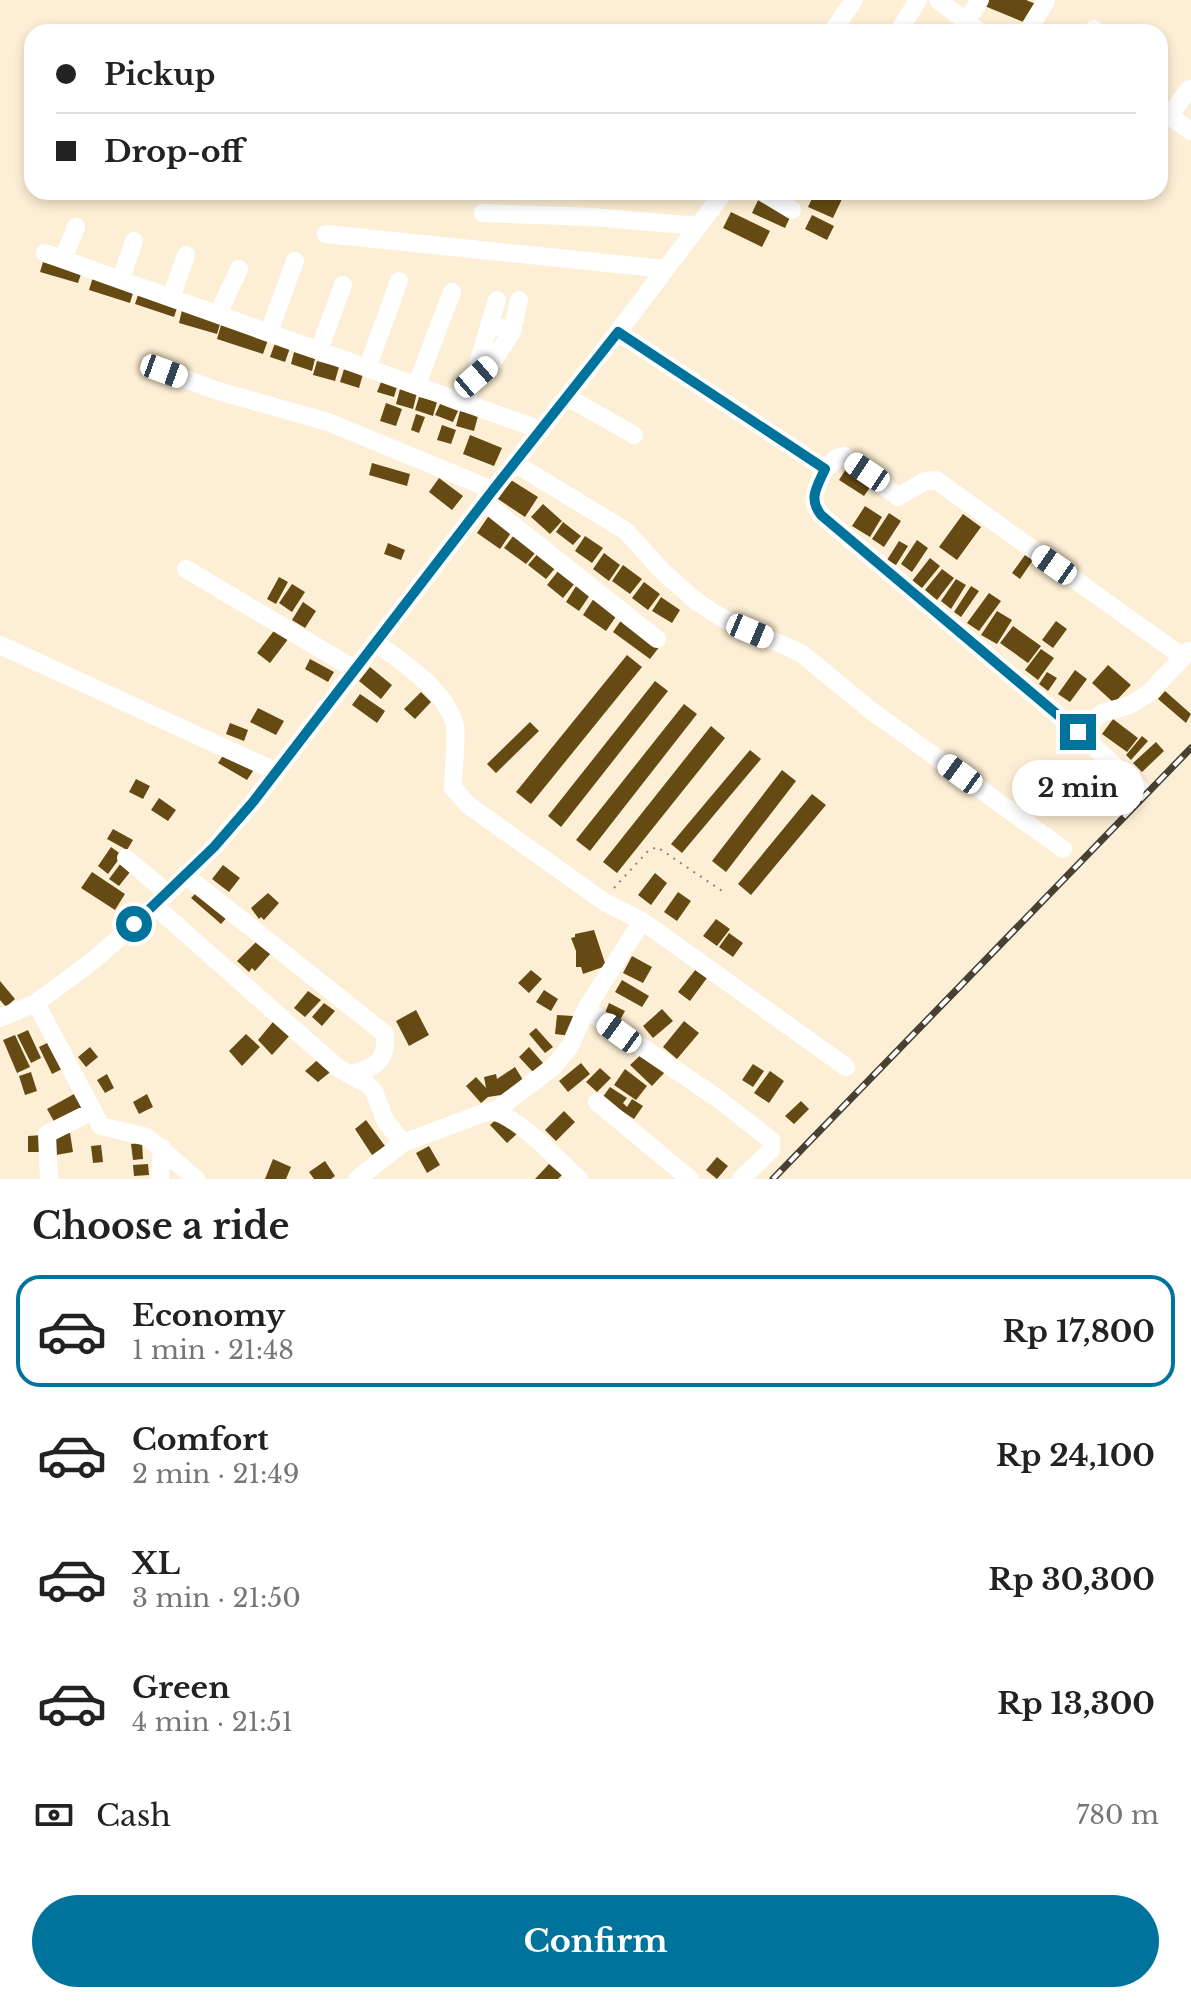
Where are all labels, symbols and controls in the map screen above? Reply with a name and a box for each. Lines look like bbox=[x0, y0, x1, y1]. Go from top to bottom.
text: Pickup bbox=[104, 56, 215, 93]
text: Drop-off bbox=[104, 133, 244, 170]
car bbox=[137, 352, 191, 390]
car bbox=[450, 352, 502, 402]
car bbox=[840, 449, 894, 495]
car bbox=[1027, 541, 1081, 589]
car bbox=[723, 611, 777, 651]
route end bbox=[1060, 714, 1096, 750]
car bbox=[934, 750, 986, 798]
callout: 2 min bbox=[1012, 760, 1144, 816]
text: 2 min bbox=[1038, 772, 1118, 804]
route start bbox=[116, 906, 152, 942]
car bbox=[593, 1009, 645, 1057]
text: Choose a ride bbox=[32, 1204, 289, 1249]
icon: car bbox=[36, 1295, 108, 1367]
text: Economy bbox=[132, 1297, 285, 1334]
text: Rp 17,800 bbox=[1003, 1313, 1155, 1350]
text: 1 min · 21:48 bbox=[132, 1334, 294, 1366]
icon: car bbox=[36, 1419, 108, 1491]
text: Comfort bbox=[132, 1421, 269, 1458]
text: Rp 24,100 bbox=[996, 1437, 1155, 1474]
text: 2 min · 21:49 bbox=[132, 1458, 299, 1490]
icon: car bbox=[36, 1543, 108, 1615]
text: XL bbox=[132, 1545, 180, 1582]
text: Rp 30,300 bbox=[988, 1561, 1155, 1598]
text: 3 min · 21:50 bbox=[132, 1582, 301, 1614]
icon: car bbox=[36, 1667, 108, 1739]
text: Green bbox=[132, 1669, 230, 1706]
text: Rp 13,300 bbox=[997, 1685, 1155, 1722]
text: 4 min · 21:51 bbox=[132, 1706, 293, 1738]
icon: cash bbox=[32, 1793, 76, 1837]
text: Cash bbox=[96, 1797, 171, 1834]
text: 780 m bbox=[1076, 1799, 1159, 1831]
button: Confirm bbox=[32, 1895, 1159, 1987]

